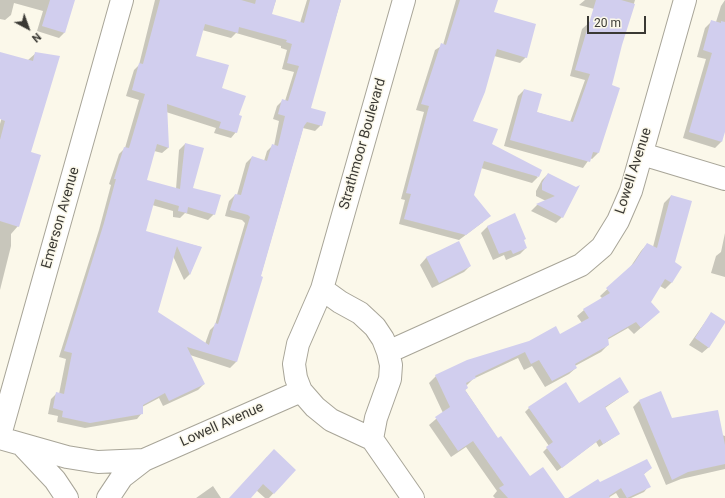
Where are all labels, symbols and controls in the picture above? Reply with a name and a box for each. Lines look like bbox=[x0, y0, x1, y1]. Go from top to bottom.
north arrow bbox=[8, 8, 48, 48]
scale bar bbox=[589, 8, 648, 34]
text: 20 m bbox=[594, 16, 621, 30]
text: N bbox=[29, 30, 43, 45]
street label: Strathmoor Boulevard bbox=[336, 76, 390, 212]
street label: Lowell Avenue bbox=[612, 126, 656, 216]
street label: Emerson Avenue bbox=[39, 165, 83, 271]
street label: Lowell Avenue bbox=[178, 399, 266, 451]

